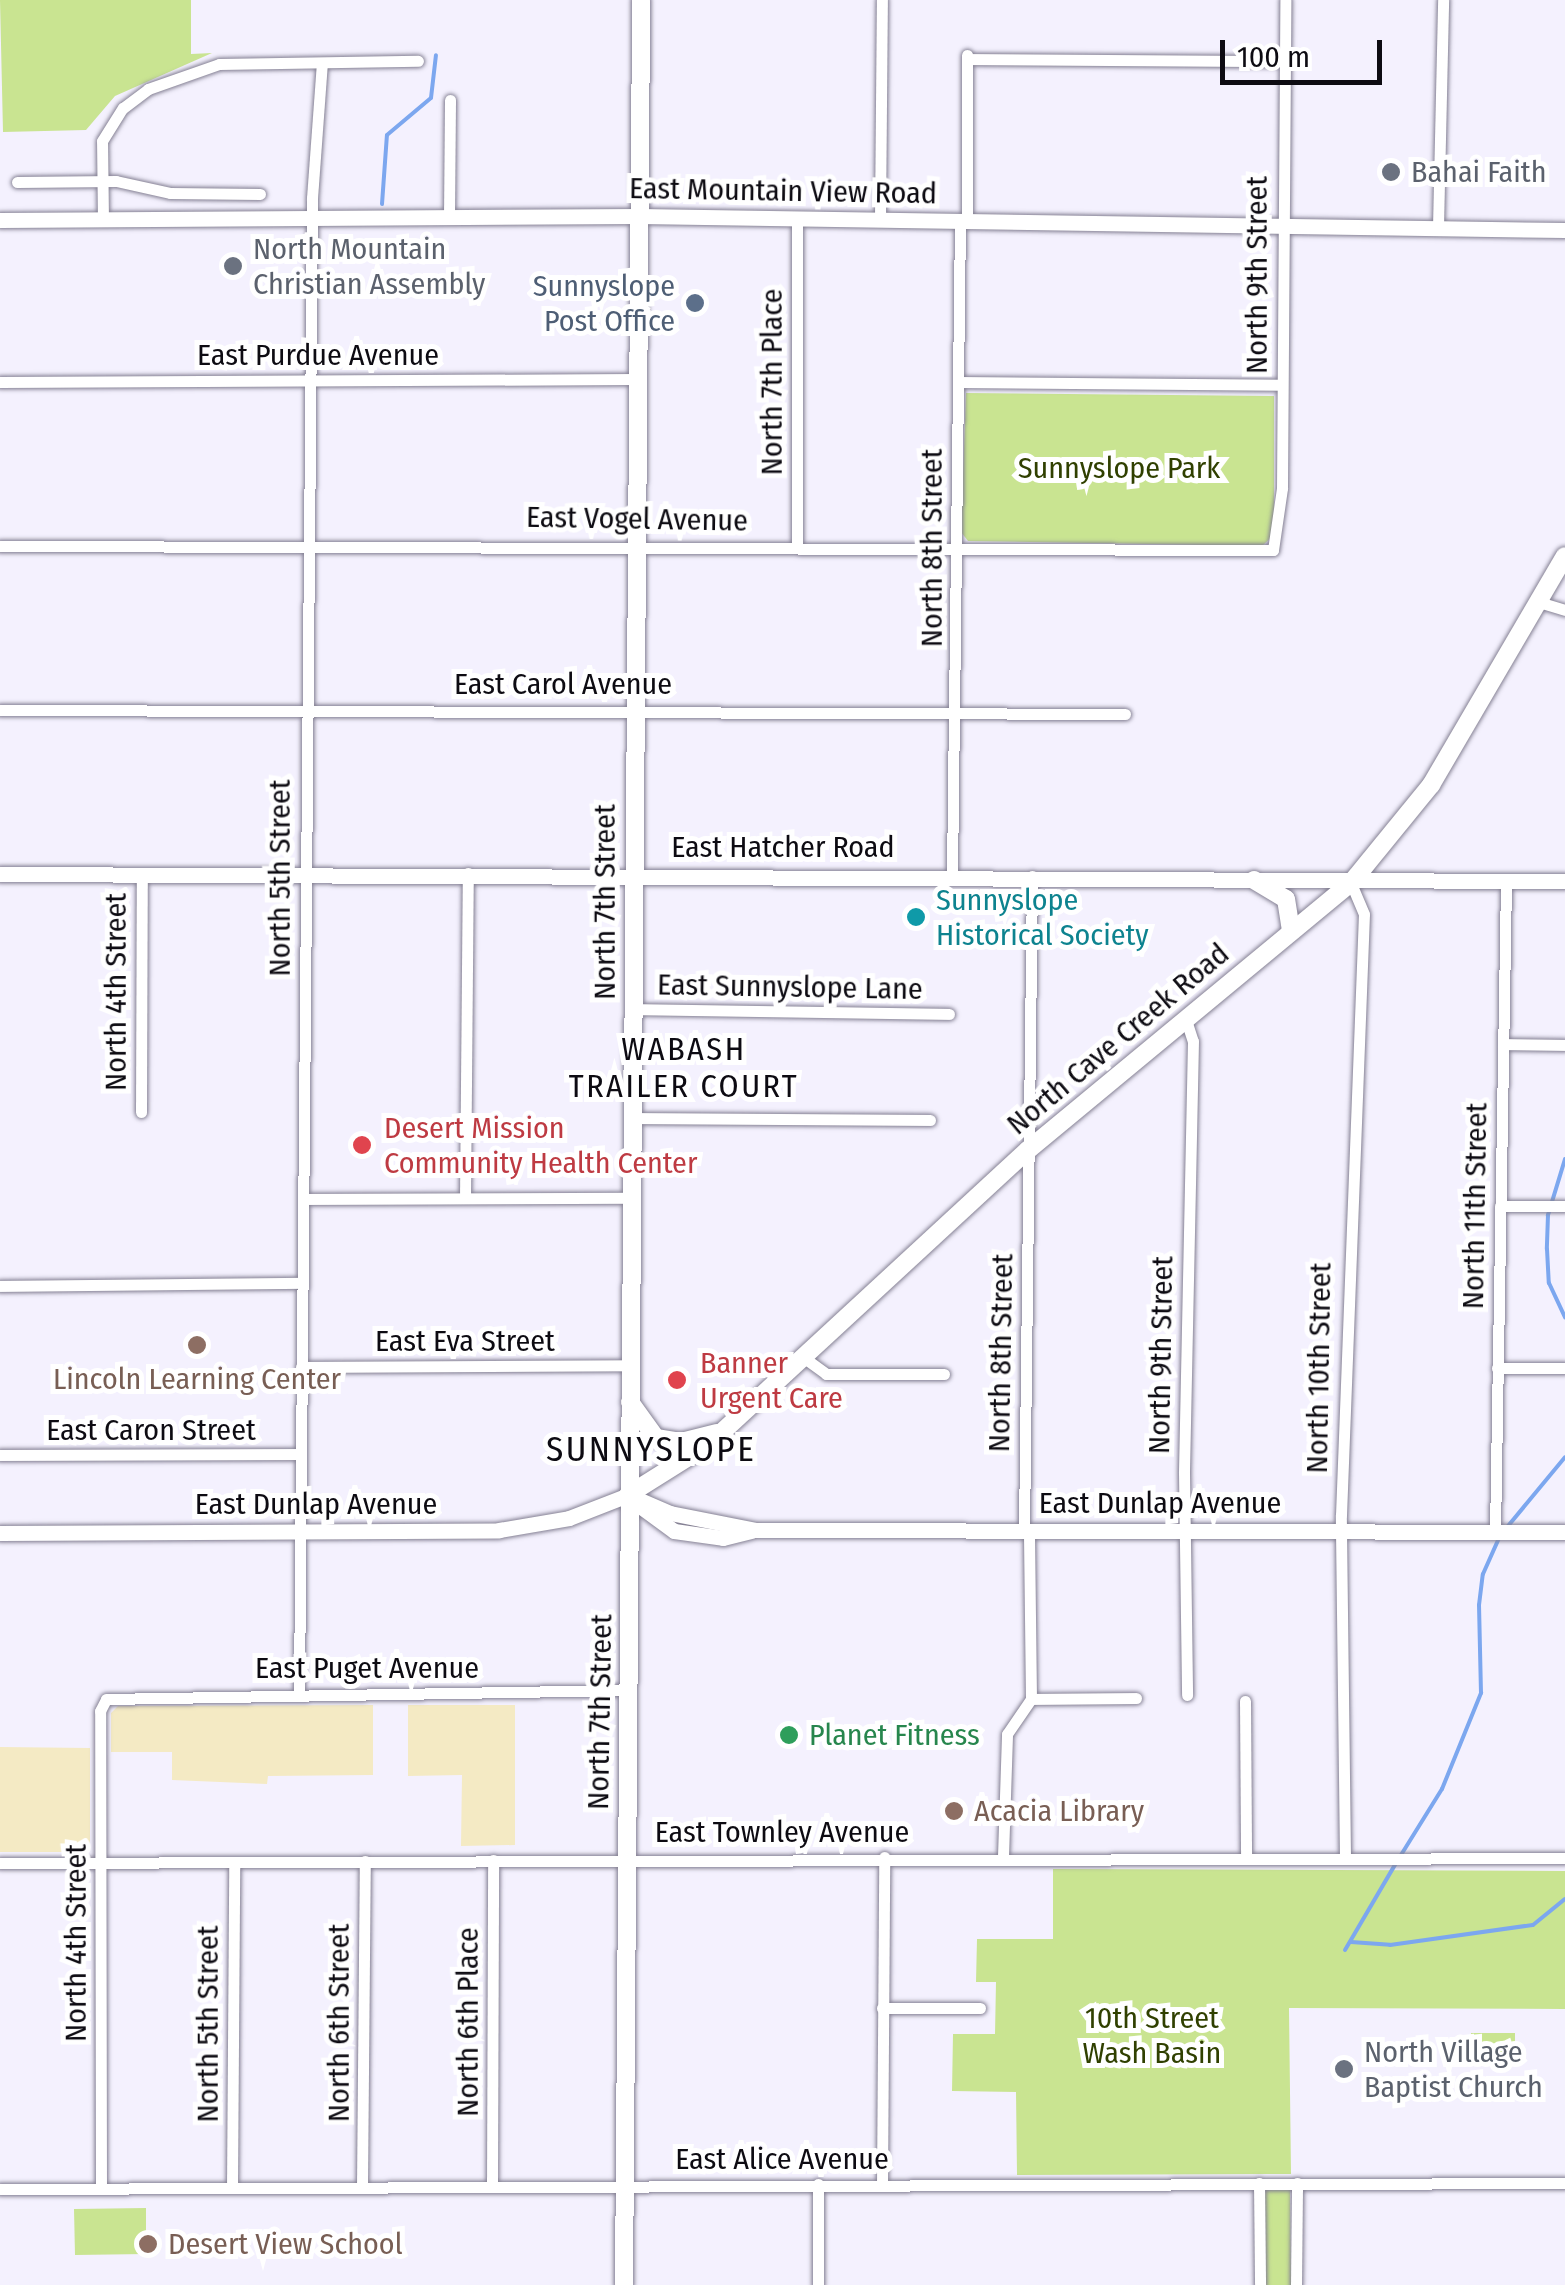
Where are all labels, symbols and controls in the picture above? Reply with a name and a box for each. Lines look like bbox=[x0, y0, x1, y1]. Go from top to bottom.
scale bar bbox=[1225, 20, 1388, 82]
text: 100 m bbox=[1237, 39, 1310, 75]
place label: Bahai Faith bbox=[1411, 154, 1546, 190]
marker: Bahai Faith bbox=[1380, 161, 1402, 183]
street label: East Mountain View Road bbox=[629, 170, 937, 212]
street label: North 9th Street bbox=[1239, 176, 1275, 374]
place label: North Mountain Christian Assembly bbox=[253, 231, 485, 302]
marker: North Mountain Christian Assembly bbox=[222, 255, 244, 277]
place label: Sunnyslope Post Office bbox=[533, 268, 675, 338]
street label: North 7th Place bbox=[754, 289, 790, 475]
marker: Sunnyslope Post Office bbox=[684, 292, 706, 314]
street label: East Purdue Avenue bbox=[197, 337, 439, 373]
street label: North 8th Street bbox=[914, 449, 950, 647]
park label: Sunnyslope Park bbox=[1018, 450, 1220, 486]
street label: East Vogel Avenue bbox=[526, 499, 748, 539]
street label: East Carol Avenue bbox=[454, 666, 672, 702]
street label: North 5th Street bbox=[262, 779, 298, 977]
street label: North 7th Street bbox=[587, 804, 623, 1000]
street label: East Hatcher Road bbox=[671, 829, 895, 865]
place label: Sunnyslope Historical Society bbox=[936, 882, 1149, 952]
street label: North 4th Street bbox=[98, 893, 134, 1091]
marker: Sunnyslope Historical Society bbox=[905, 906, 927, 928]
street label: North Cave Creek Road bbox=[1000, 936, 1236, 1142]
street label: East Sunnyslope Lane bbox=[657, 967, 923, 1007]
district label: WABASH TRAILER COURT bbox=[569, 1031, 799, 1106]
street label: North 11th Street bbox=[1455, 1102, 1495, 1310]
place label: Desert Mission Community Health Center bbox=[384, 1110, 697, 1180]
marker: Desert Mission Community Health Center bbox=[349, 1132, 375, 1158]
street label: North 8th Street bbox=[981, 1253, 1021, 1453]
street label: North 9th Street bbox=[1141, 1256, 1181, 1454]
street label: North 10th Street bbox=[1299, 1262, 1339, 1474]
street label: East Eva Street bbox=[375, 1323, 555, 1359]
marker: Lincoln Learning Center bbox=[186, 1334, 208, 1356]
place label: Banner Urgent Care bbox=[700, 1345, 843, 1416]
place label: Lincoln Learning Center bbox=[53, 1361, 341, 1397]
marker: Banner Urgent Care bbox=[664, 1367, 690, 1393]
street label: East Caron Street bbox=[46, 1412, 256, 1448]
district label: SUNNYSLOPE bbox=[546, 1428, 756, 1470]
street label: East Dunlap Avenue bbox=[1039, 1485, 1281, 1521]
street label: East Dunlap Avenue bbox=[195, 1486, 437, 1522]
street label: North 7th Street bbox=[580, 1614, 620, 1810]
street label: East Puget Avenue bbox=[255, 1650, 479, 1686]
place label: Planet Fitness bbox=[809, 1717, 980, 1753]
marker: Planet Fitness bbox=[778, 1724, 800, 1746]
place label: Acacia Library bbox=[974, 1793, 1144, 1829]
marker: Acacia Library bbox=[943, 1800, 965, 1822]
street label: East Townley Avenue bbox=[655, 1814, 909, 1850]
street label: North 4th Street bbox=[58, 1844, 94, 2042]
street label: North 6th Street bbox=[321, 1924, 357, 2122]
street label: North 5th Street bbox=[190, 1925, 226, 2123]
street label: North 6th Place bbox=[450, 1927, 486, 2117]
park label: 10th Street Wash Basin bbox=[1083, 2000, 1221, 2070]
place label: North Village Baptist Church bbox=[1364, 2034, 1543, 2104]
marker: North Village Baptist Church bbox=[1333, 2058, 1355, 2080]
street label: East Alice Avenue bbox=[675, 2141, 889, 2177]
place label: Desert View School bbox=[168, 2226, 403, 2262]
marker: Desert View School bbox=[137, 2233, 159, 2255]

